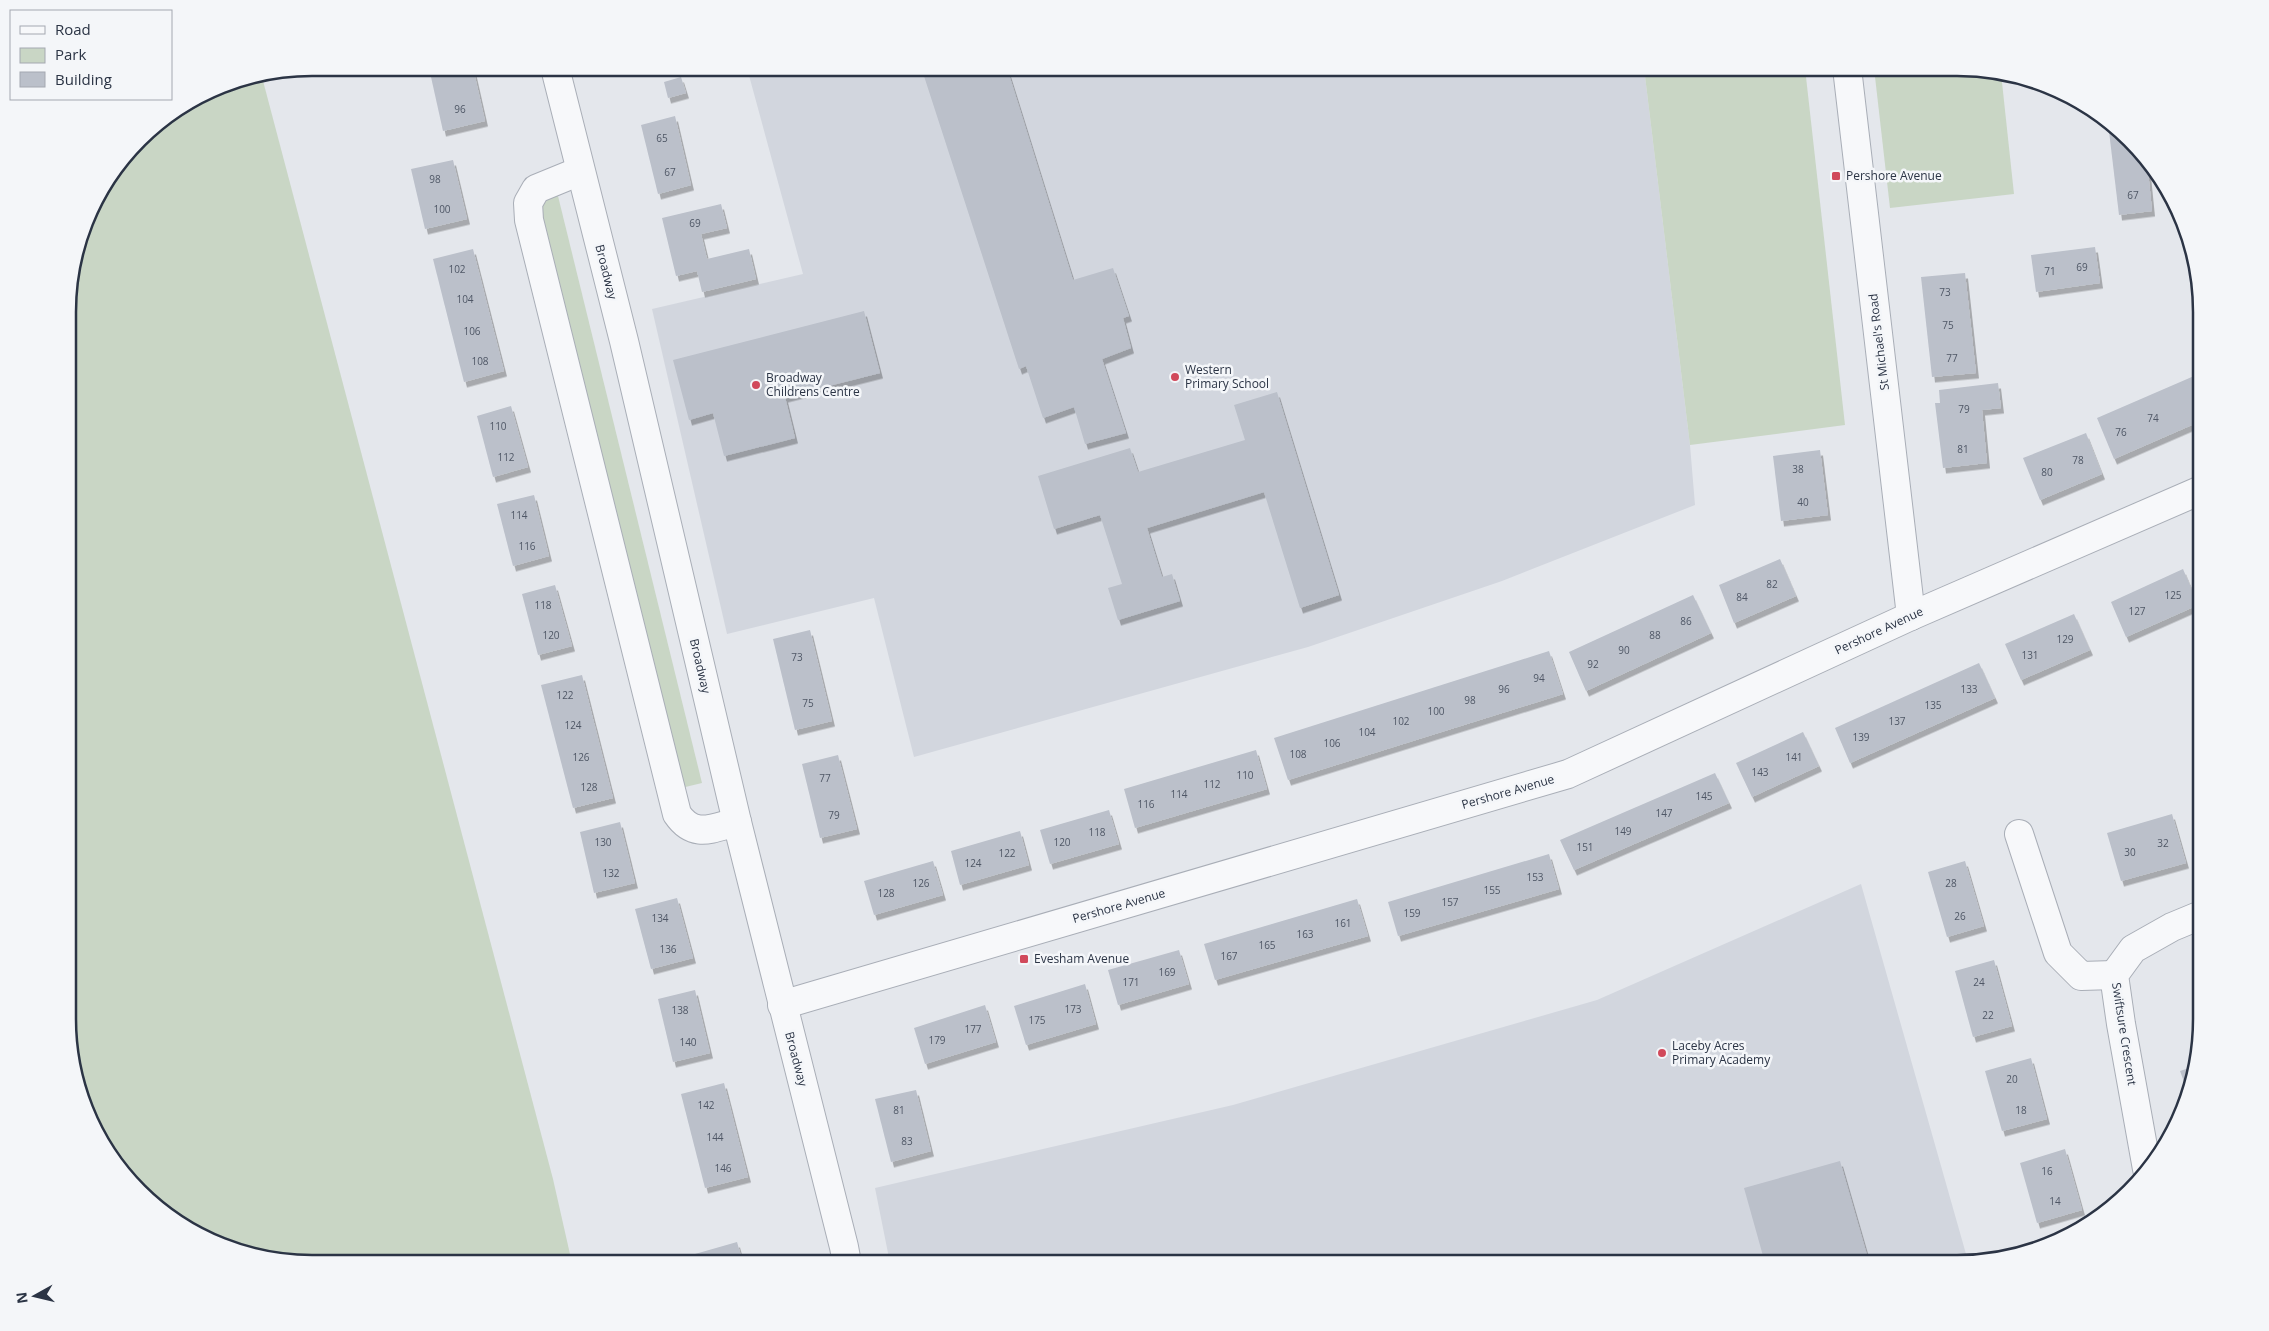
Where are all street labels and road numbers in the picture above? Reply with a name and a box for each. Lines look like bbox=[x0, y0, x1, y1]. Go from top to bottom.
street label: Broadway bbox=[591, 243, 622, 302]
street label: St Michael's Road bbox=[1864, 293, 1893, 391]
street label: Pershore Avenue bbox=[1832, 603, 1926, 658]
street label: Broadway bbox=[686, 637, 715, 696]
street label: Pershore Avenue bbox=[1460, 770, 1556, 813]
street label: Pershore Avenue bbox=[1071, 884, 1167, 927]
street label: Swiftsure Crescent bbox=[2108, 981, 2141, 1087]
street label: Broadway bbox=[781, 1030, 812, 1089]

